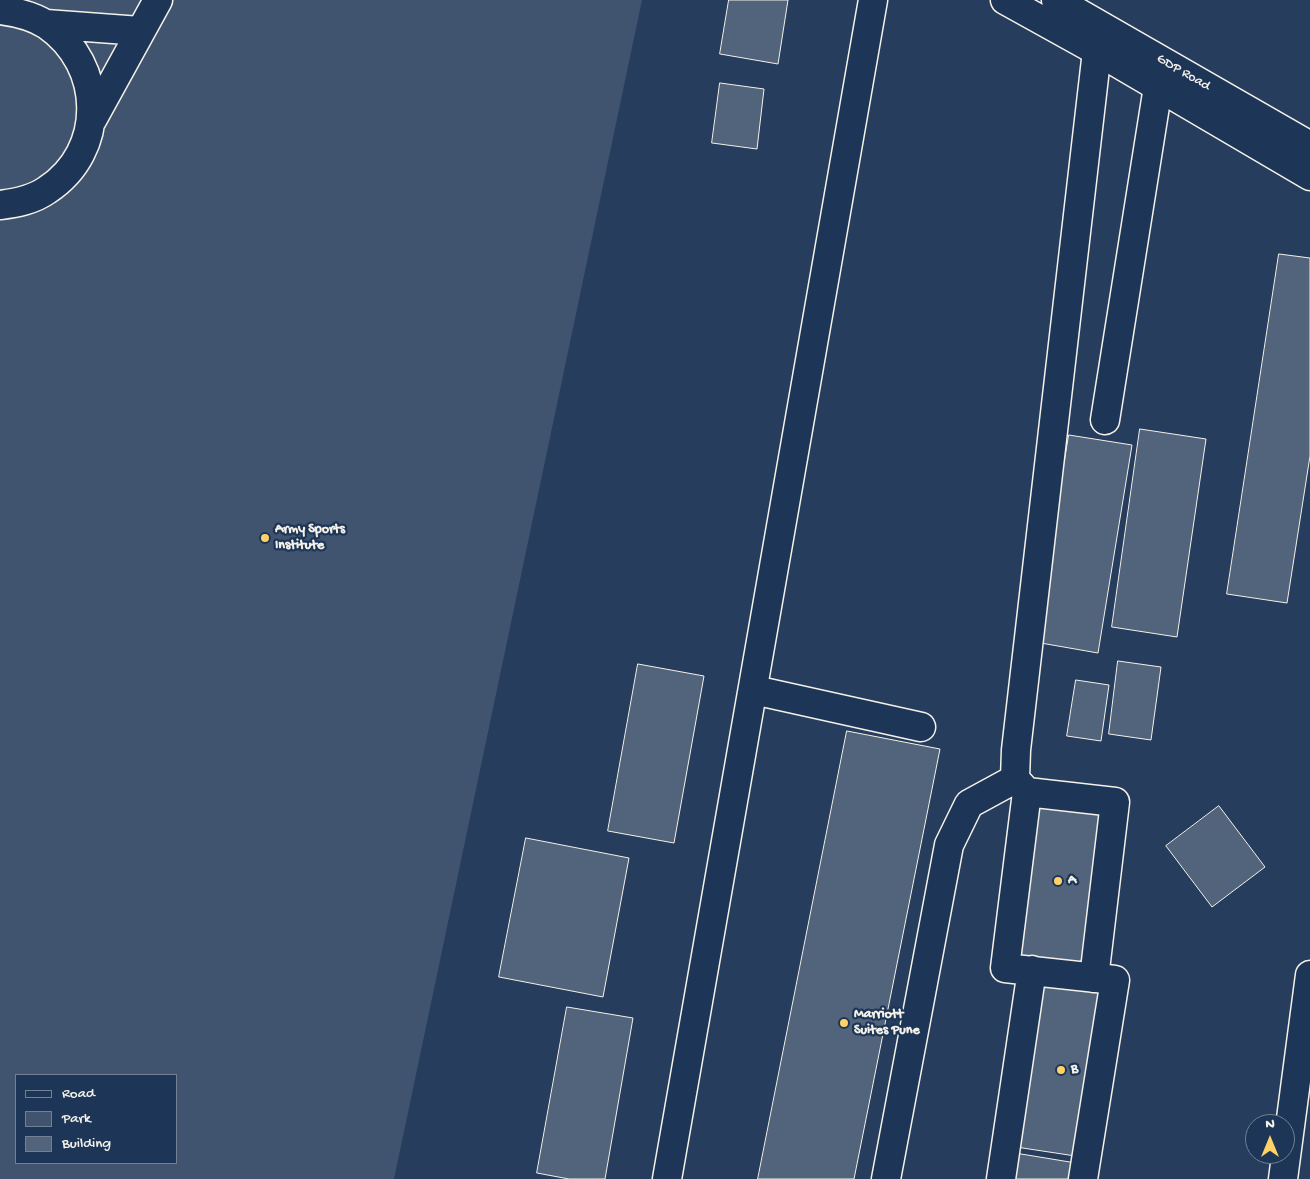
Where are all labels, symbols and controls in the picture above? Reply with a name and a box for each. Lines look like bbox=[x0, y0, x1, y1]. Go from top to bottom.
street label: GDP Road bbox=[1153, 51, 1213, 95]
place label: Army Sports Institute bbox=[275, 522, 345, 554]
marker: Army Sports Institute bbox=[259, 532, 271, 544]
place label: A bbox=[1068, 873, 1076, 889]
marker: A bbox=[1052, 875, 1064, 887]
place label: Marriott Suites Pune bbox=[854, 1007, 920, 1040]
marker: Marriott Suites Pune bbox=[838, 1017, 850, 1029]
place label: B bbox=[1071, 1062, 1078, 1078]
marker: B bbox=[1055, 1064, 1067, 1076]
legend bbox=[15, 1074, 178, 1164]
text: Road bbox=[62, 1085, 95, 1103]
text: Park bbox=[62, 1110, 91, 1128]
north arrow bbox=[1245, 1114, 1295, 1164]
text: N bbox=[1265, 1116, 1275, 1133]
text: Building bbox=[62, 1135, 111, 1153]

